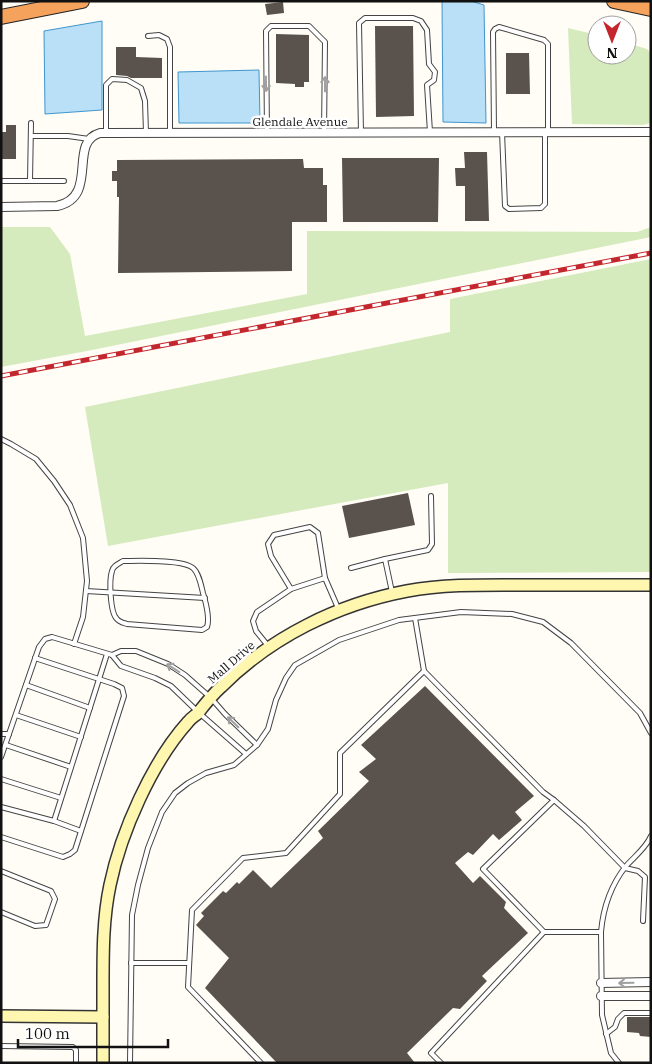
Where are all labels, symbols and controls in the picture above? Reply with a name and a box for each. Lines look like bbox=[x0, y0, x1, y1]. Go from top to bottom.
north arrow bbox=[587, 15, 637, 65]
text: N bbox=[606, 44, 618, 62]
one-way arrow bbox=[262, 76, 271, 92]
one-way arrow bbox=[320, 76, 330, 92]
street label: Glendale Avenue bbox=[252, 114, 348, 129]
street label: Mall Drive bbox=[204, 638, 258, 686]
one-way arrow bbox=[167, 662, 181, 672]
one-way arrow bbox=[227, 716, 240, 728]
one-way arrow bbox=[618, 978, 634, 988]
scale bar bbox=[18, 1016, 168, 1048]
text: 100 m bbox=[25, 1024, 70, 1043]

